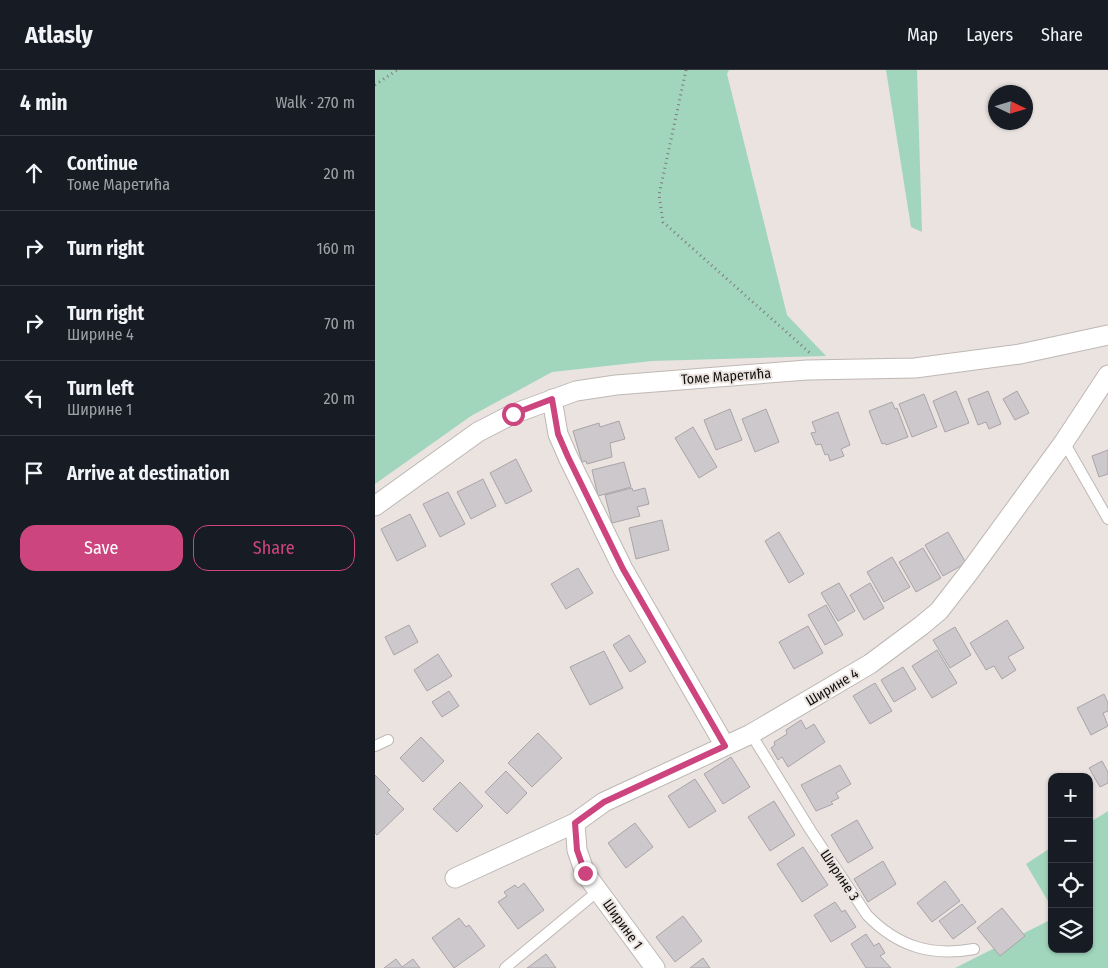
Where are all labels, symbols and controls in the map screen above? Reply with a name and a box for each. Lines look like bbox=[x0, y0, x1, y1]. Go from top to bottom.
text: Atlasly bbox=[25, 21, 93, 49]
text: Map bbox=[907, 24, 938, 46]
text: Layers bbox=[966, 24, 1013, 46]
text: Share bbox=[1041, 24, 1083, 46]
north arrow bbox=[988, 85, 1033, 130]
text: 4 min bbox=[20, 90, 68, 116]
text: Walk · 270 m bbox=[276, 93, 355, 112]
text: Continue bbox=[67, 152, 138, 175]
icon: ahead bbox=[20, 159, 48, 187]
text: 20 m bbox=[324, 164, 355, 183]
text: Томе Маретића bbox=[67, 175, 170, 194]
icon: right bbox=[20, 234, 48, 262]
text: Turn right bbox=[67, 237, 144, 260]
text: 160 m bbox=[316, 239, 355, 258]
text: Turn right bbox=[67, 302, 144, 325]
icon: right bbox=[20, 309, 48, 337]
text: 70 m bbox=[324, 314, 355, 333]
text: Ширине 4 bbox=[67, 325, 134, 344]
street label: Томе Маретића bbox=[680, 365, 772, 388]
text: Turn left bbox=[67, 377, 134, 400]
icon: left bbox=[20, 384, 48, 412]
text: 20 m bbox=[324, 389, 355, 408]
text: Ширине 1 bbox=[67, 400, 132, 419]
route start bbox=[502, 403, 525, 426]
icon: arrive bbox=[20, 459, 48, 487]
text: Arrive at destination bbox=[67, 462, 230, 485]
button: Save bbox=[20, 525, 183, 571]
button: Share bbox=[193, 525, 355, 571]
street label: Ширине 4 bbox=[803, 665, 862, 710]
map controls bbox=[1048, 773, 1093, 953]
button: + bbox=[1048, 773, 1093, 818]
button: − bbox=[1048, 818, 1093, 863]
street label: Ширине 3 bbox=[816, 846, 863, 904]
route end bbox=[574, 862, 597, 885]
button: locate bbox=[1048, 863, 1093, 908]
street label: Ширине 1 bbox=[599, 896, 646, 952]
button: layers bbox=[1048, 908, 1093, 953]

